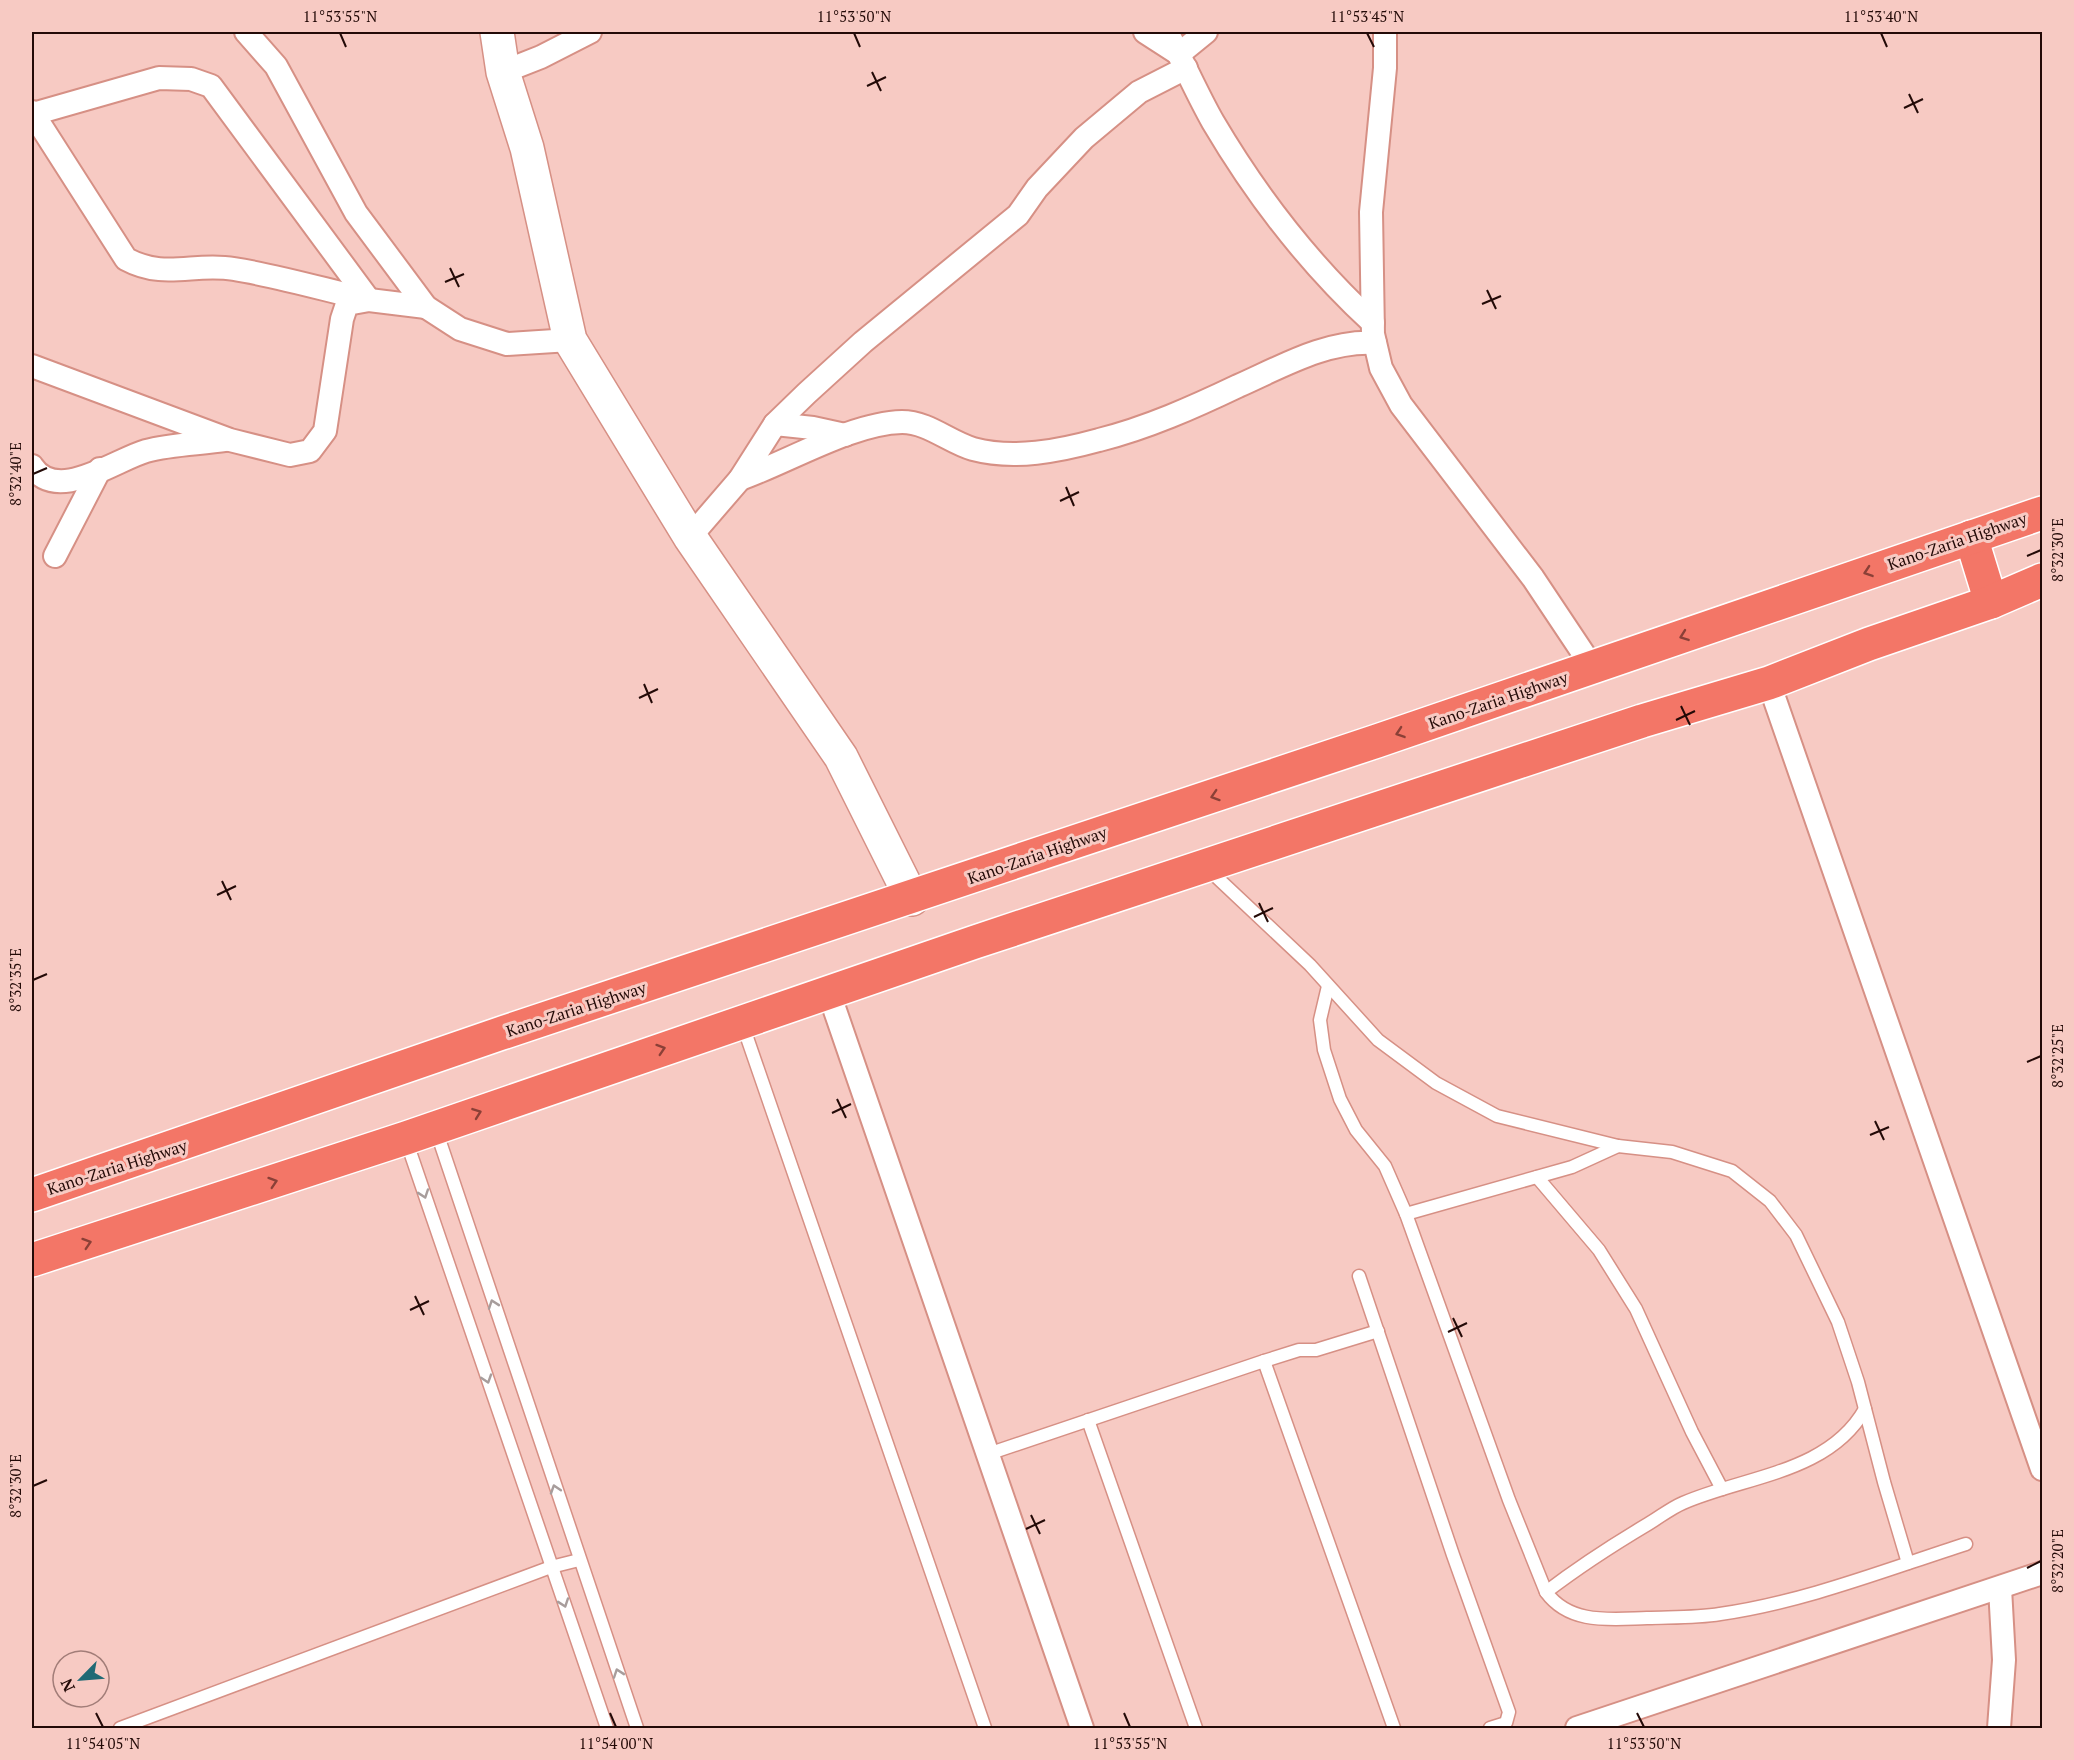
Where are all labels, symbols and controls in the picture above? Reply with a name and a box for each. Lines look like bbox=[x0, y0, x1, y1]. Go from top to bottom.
text: 11°53'55"N bbox=[303, 6, 377, 26]
text: 11°53'50"N bbox=[817, 6, 891, 26]
text: 11°53'45"N bbox=[1330, 6, 1404, 26]
text: 11°53'40"N bbox=[1844, 6, 1918, 26]
text: 8°32'40"E bbox=[5, 442, 25, 506]
street label: Kano-Zaria Highway bbox=[1885, 507, 2030, 575]
text: 8°32'30"E bbox=[2047, 518, 2067, 582]
one-way arrow bbox=[1863, 564, 1874, 577]
one-way arrow bbox=[1679, 628, 1689, 641]
street label: Kano-Zaria Highway bbox=[1426, 666, 1571, 734]
one-way arrow bbox=[1395, 726, 1406, 739]
one-way arrow bbox=[1210, 788, 1221, 801]
street label: Kano-Zaria Highway bbox=[965, 821, 1110, 889]
text: 8°32'35"E bbox=[5, 948, 25, 1012]
street label: Kano-Zaria Highway bbox=[503, 976, 650, 1042]
text: 8°32'25"E bbox=[2047, 1024, 2067, 1088]
one-way arrow bbox=[655, 1043, 666, 1056]
one-way arrow bbox=[471, 1108, 482, 1121]
street label: Kano-Zaria Highway bbox=[44, 1134, 191, 1200]
one-way arrow bbox=[267, 1177, 278, 1189]
one-way arrow bbox=[416, 1188, 429, 1199]
one-way arrow bbox=[81, 1237, 92, 1250]
one-way arrow bbox=[487, 1299, 500, 1310]
one-way arrow bbox=[479, 1373, 492, 1384]
text: 8°32'30"E bbox=[5, 1454, 25, 1518]
one-way arrow bbox=[550, 1484, 562, 1495]
text: 8°32'20"E bbox=[2047, 1529, 2067, 1593]
one-way arrow bbox=[556, 1597, 569, 1608]
north arrow bbox=[51, 1649, 111, 1709]
one-way arrow bbox=[612, 1668, 625, 1679]
text: N bbox=[55, 1675, 80, 1695]
text: 11°54'05"N bbox=[66, 1733, 140, 1753]
text: 11°54'00"N bbox=[579, 1733, 653, 1753]
text: 11°53'55"N bbox=[1093, 1733, 1167, 1753]
text: 11°53'50"N bbox=[1607, 1733, 1681, 1753]

